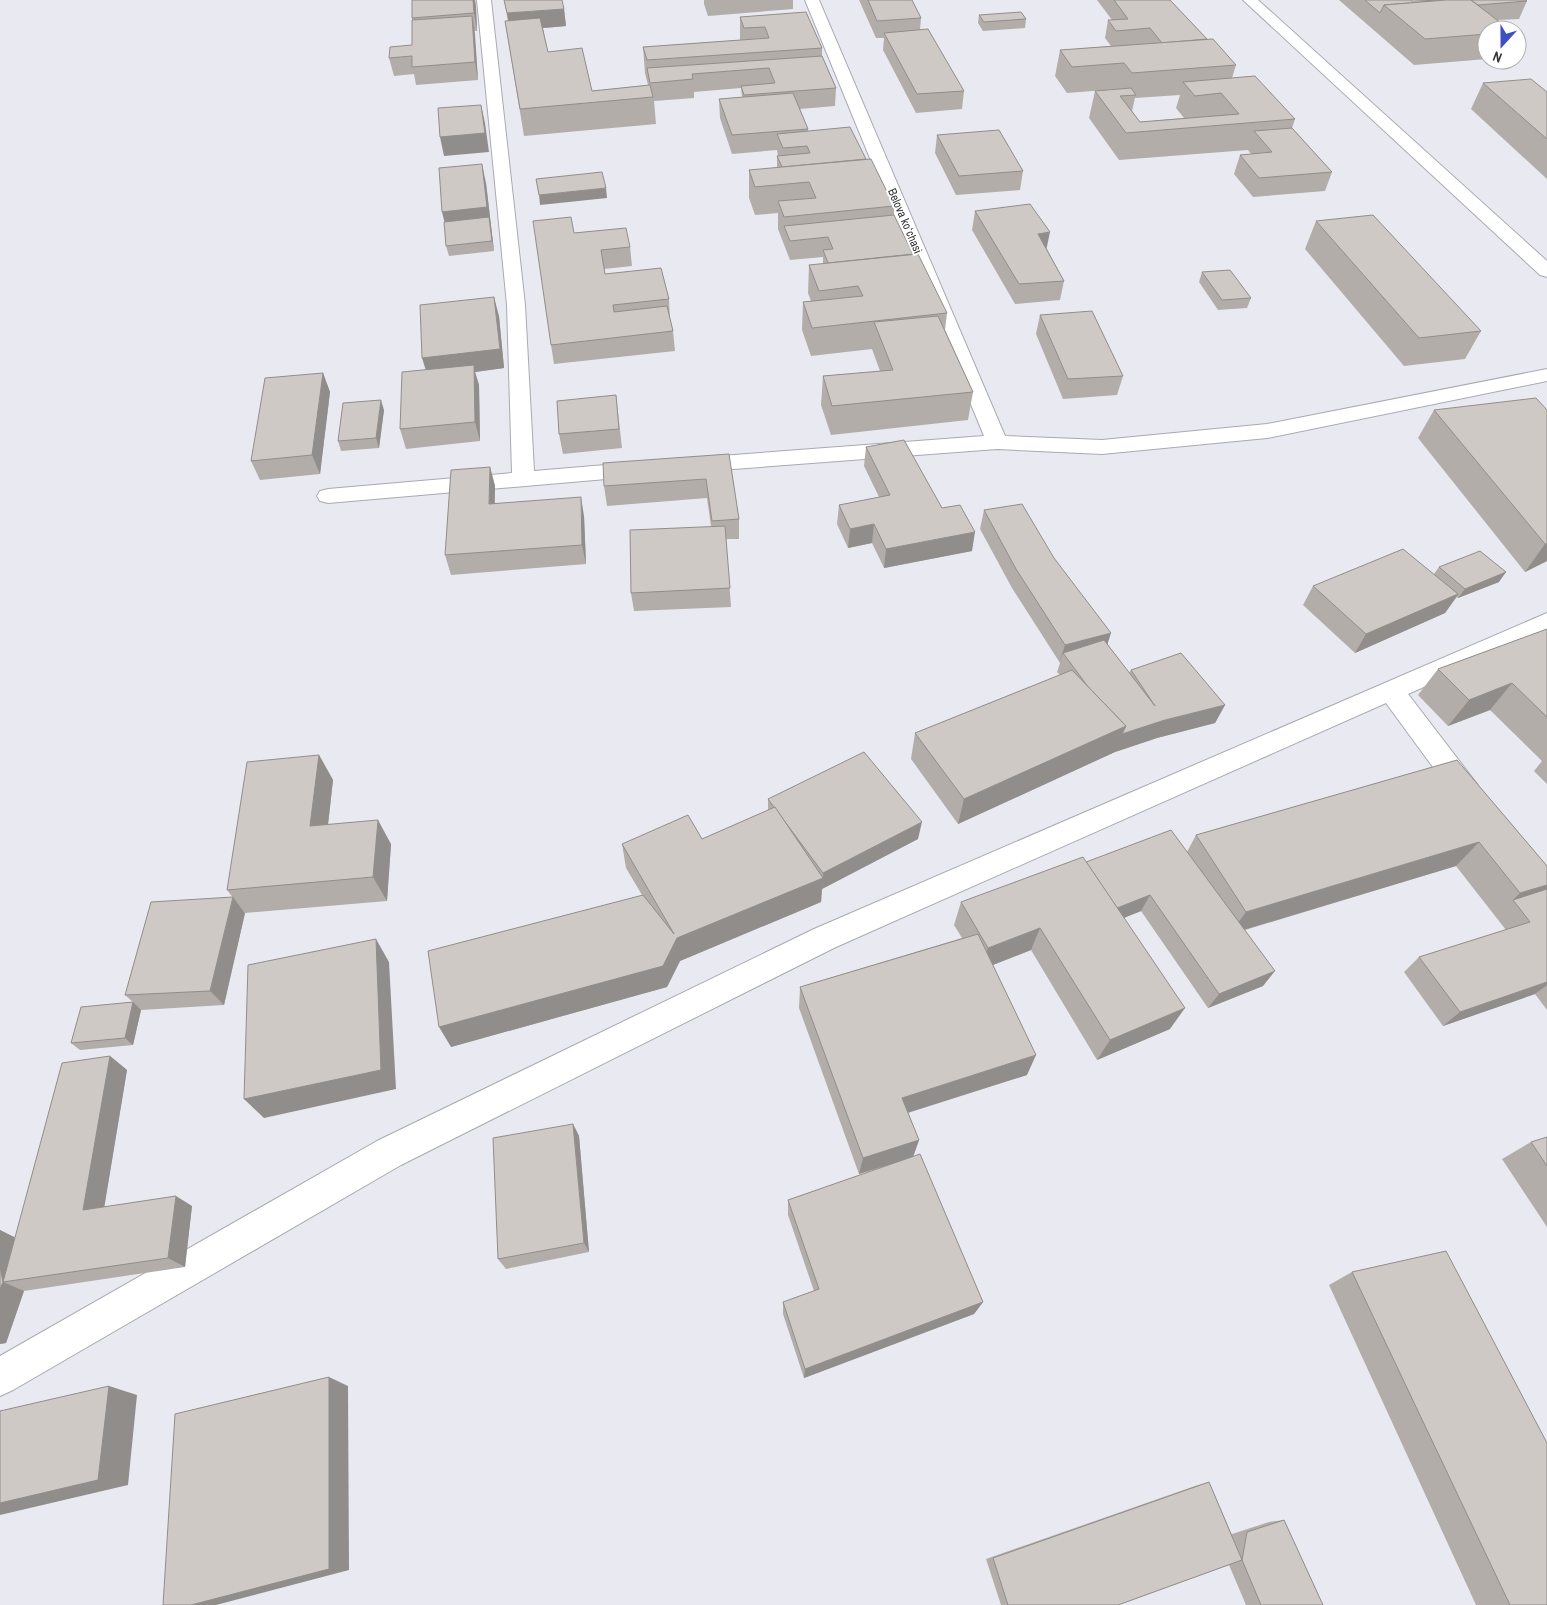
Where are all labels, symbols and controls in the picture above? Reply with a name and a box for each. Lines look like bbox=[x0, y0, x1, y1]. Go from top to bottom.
north arrow bbox=[1477, 20, 1527, 70]
text: N bbox=[1490, 47, 1504, 67]
street label: Belova koʻchasi bbox=[884, 186, 926, 256]

